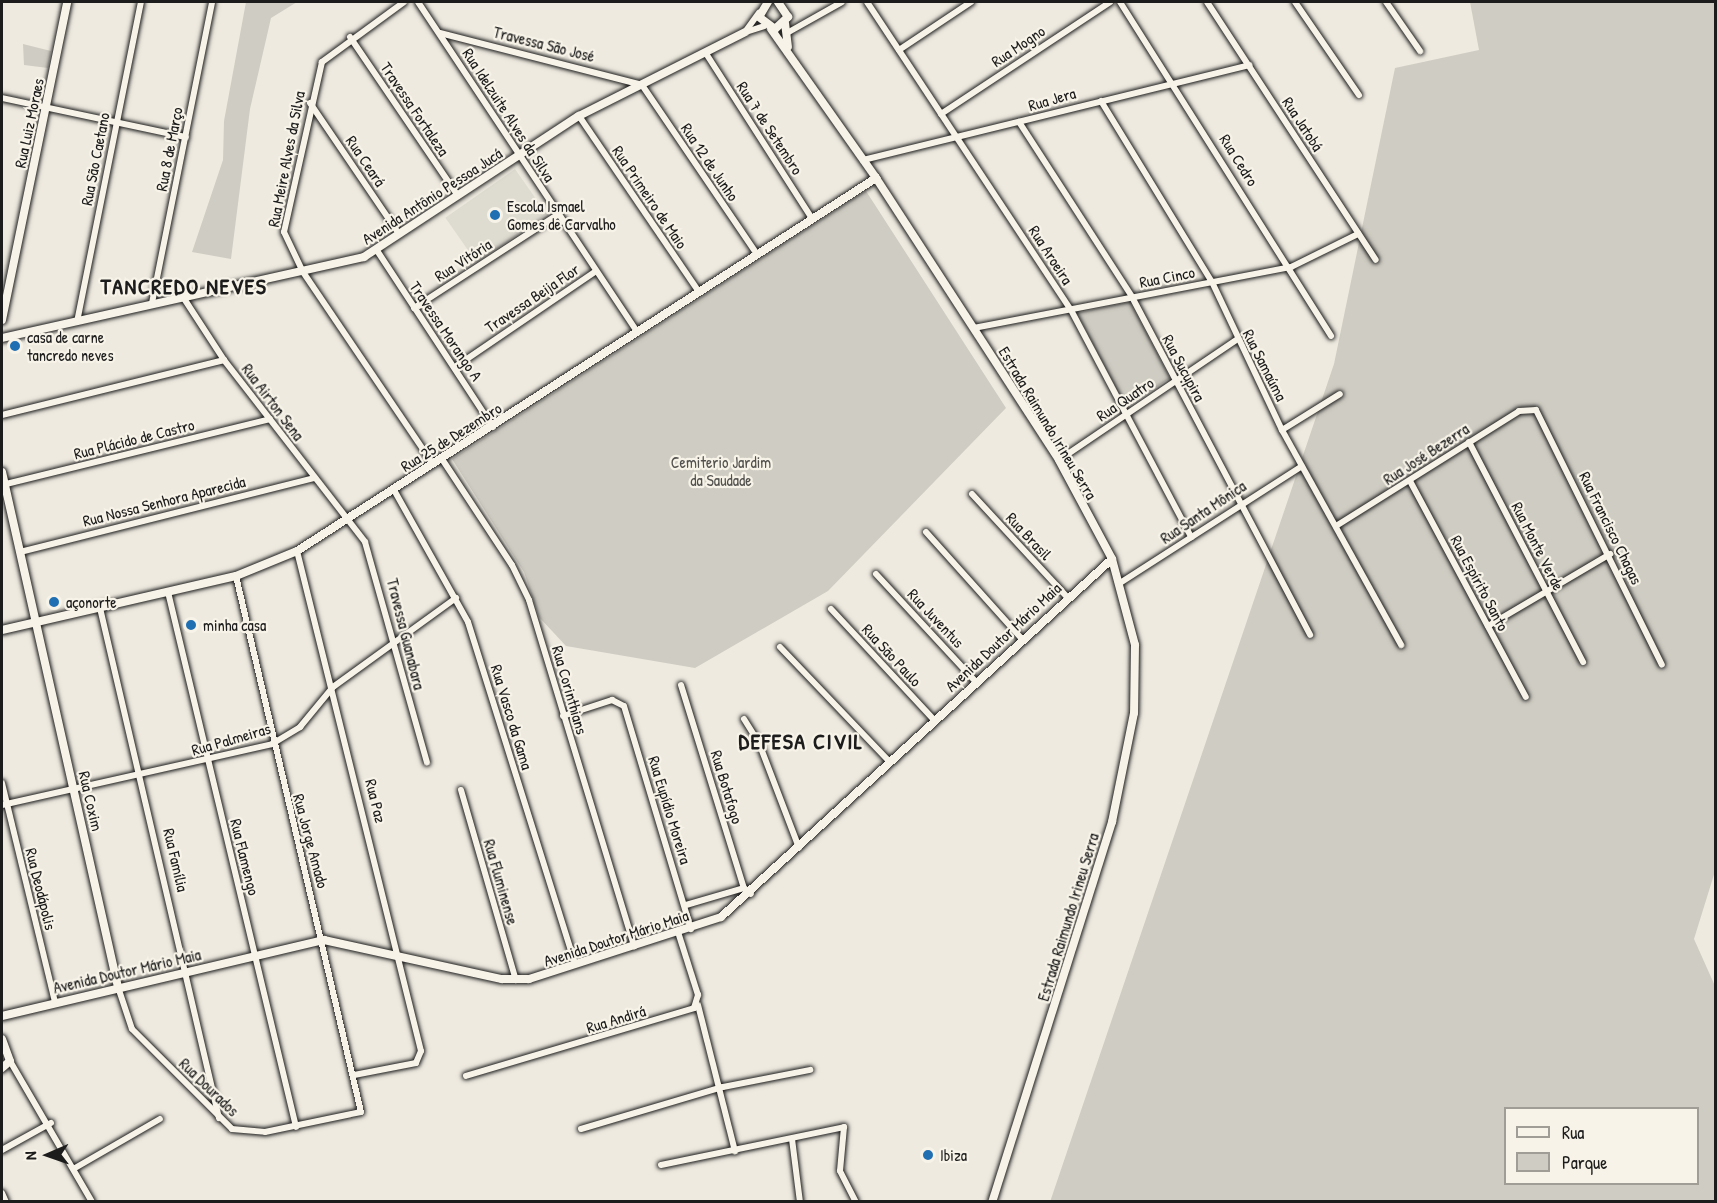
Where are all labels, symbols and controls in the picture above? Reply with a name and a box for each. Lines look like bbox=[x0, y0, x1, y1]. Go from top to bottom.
street label: Rua Mogno bbox=[988, 21, 1048, 71]
street label: Travessa São José bbox=[491, 22, 597, 66]
street label: Rua Idelzuite Alves da Silva bbox=[459, 45, 559, 185]
street label: Travessa Fortaleza bbox=[377, 58, 453, 160]
street label: Rua Luiz Moraes bbox=[10, 76, 48, 170]
street label: Rua 7 de Setembro bbox=[733, 78, 807, 178]
street label: Rua Jera bbox=[1026, 83, 1078, 115]
street label: Rua Meire Alves da Silva bbox=[263, 89, 309, 229]
street label: Rua Jatobá bbox=[1278, 93, 1328, 155]
street label: Rua 8 de Março bbox=[151, 105, 187, 193]
street label: Rua São Caetano bbox=[77, 111, 113, 207]
street label: Rua 12 de Junho bbox=[677, 119, 743, 205]
street label: Rua Cedro bbox=[1216, 130, 1262, 190]
street label: Rua Ceará bbox=[342, 132, 390, 190]
street label: Rua Primeiro de Maio bbox=[608, 142, 692, 252]
street label: Avenida Antônio Pessoa Jucá bbox=[358, 144, 506, 248]
place label: Escola Ismael Gomes de Carvalho bbox=[507, 196, 616, 234]
marker: Escola Ismael Gomes de Carvalho bbox=[488, 208, 502, 222]
street label: Rua Aroeira bbox=[1025, 222, 1077, 288]
street label: Rua Vitória bbox=[431, 234, 495, 286]
street label: Travessa Beija Flor bbox=[481, 259, 583, 337]
street label: Rua Cinco bbox=[1138, 262, 1196, 292]
district label: TANCREDO NEVES bbox=[101, 274, 267, 300]
street label: Travessa Morango A bbox=[406, 278, 486, 384]
street label: Rua Samaúma bbox=[1239, 326, 1291, 404]
place label: casa de carne tancredo neves bbox=[27, 327, 114, 365]
street label: Rua Sucupira bbox=[1158, 331, 1210, 405]
marker: casa de carne tancredo neves bbox=[8, 339, 22, 353]
street label: Estrada Raimundo Irineu Serra bbox=[995, 343, 1101, 503]
street label: Rua Airton Sena bbox=[238, 360, 308, 444]
street label: Rua Quatro bbox=[1093, 373, 1157, 425]
street label: Rua 25 de Dezembro bbox=[397, 398, 505, 476]
street label: Rua Plácido de Castro bbox=[72, 415, 196, 463]
street label: Rua José Bezerra bbox=[1379, 419, 1473, 489]
park label: Cemiterio Jardim da Saudade bbox=[671, 452, 771, 490]
street label: Rua Francisco Chagas bbox=[1575, 469, 1647, 587]
street label: Rua Nossa Senhora Aparecida bbox=[81, 472, 247, 530]
street label: Rua Santa Mônica bbox=[1157, 476, 1249, 548]
street label: Rua Monte Verde bbox=[1508, 499, 1568, 593]
street label: Rua Brasil bbox=[1002, 508, 1056, 564]
street label: Rua Espírito Santo bbox=[1447, 532, 1513, 634]
street label: Travessa Guanabara bbox=[383, 576, 429, 692]
street label: Avenida Doutor Mário Maia bbox=[941, 578, 1065, 696]
street label: Rua Juventus bbox=[904, 584, 968, 652]
place label: açonorte bbox=[66, 592, 117, 612]
marker: açonorte bbox=[47, 595, 61, 609]
place label: minha casa bbox=[203, 615, 266, 635]
marker: minha casa bbox=[184, 618, 198, 632]
street label: Rua São Paulo bbox=[858, 620, 926, 690]
street label: Rua Corinthians bbox=[548, 643, 592, 737]
street label: Rua Vasco da Gama bbox=[487, 662, 537, 772]
street label: Rua Palmeiras bbox=[189, 719, 273, 759]
district label: DEFESA CIVIL bbox=[739, 729, 863, 755]
street label: Rua Botafogo bbox=[707, 748, 747, 826]
street label: Rua Eupídio Moreira bbox=[644, 754, 696, 866]
street label: Rua Coxim bbox=[75, 769, 107, 833]
street label: Rua Paz bbox=[361, 777, 391, 825]
street label: Rua Jorge Amado bbox=[289, 792, 333, 890]
street label: Rua Flamengo bbox=[226, 817, 264, 897]
street label: Rua Família bbox=[159, 826, 193, 894]
street label: Estrada Raimundo Irineu Serra bbox=[1033, 831, 1103, 1003]
street label: Rua Fluminense bbox=[480, 837, 522, 927]
street label: Rua Deodápolis bbox=[22, 846, 60, 932]
street label: Avenida Doutor Mário Maia bbox=[541, 906, 691, 970]
street label: Avenida Doutor Mário Maia bbox=[51, 945, 203, 997]
street label: Rua Andirá bbox=[584, 1001, 648, 1037]
street label: Rua Dourados bbox=[175, 1054, 243, 1120]
legend bbox=[1504, 1107, 1699, 1185]
text: Rua bbox=[1562, 1120, 1584, 1145]
north arrow bbox=[18, 1125, 78, 1185]
place label: Ibiza bbox=[940, 1145, 967, 1165]
marker: Ibiza bbox=[921, 1148, 935, 1162]
text: Parque bbox=[1562, 1150, 1607, 1175]
text: N bbox=[19, 1151, 41, 1160]

